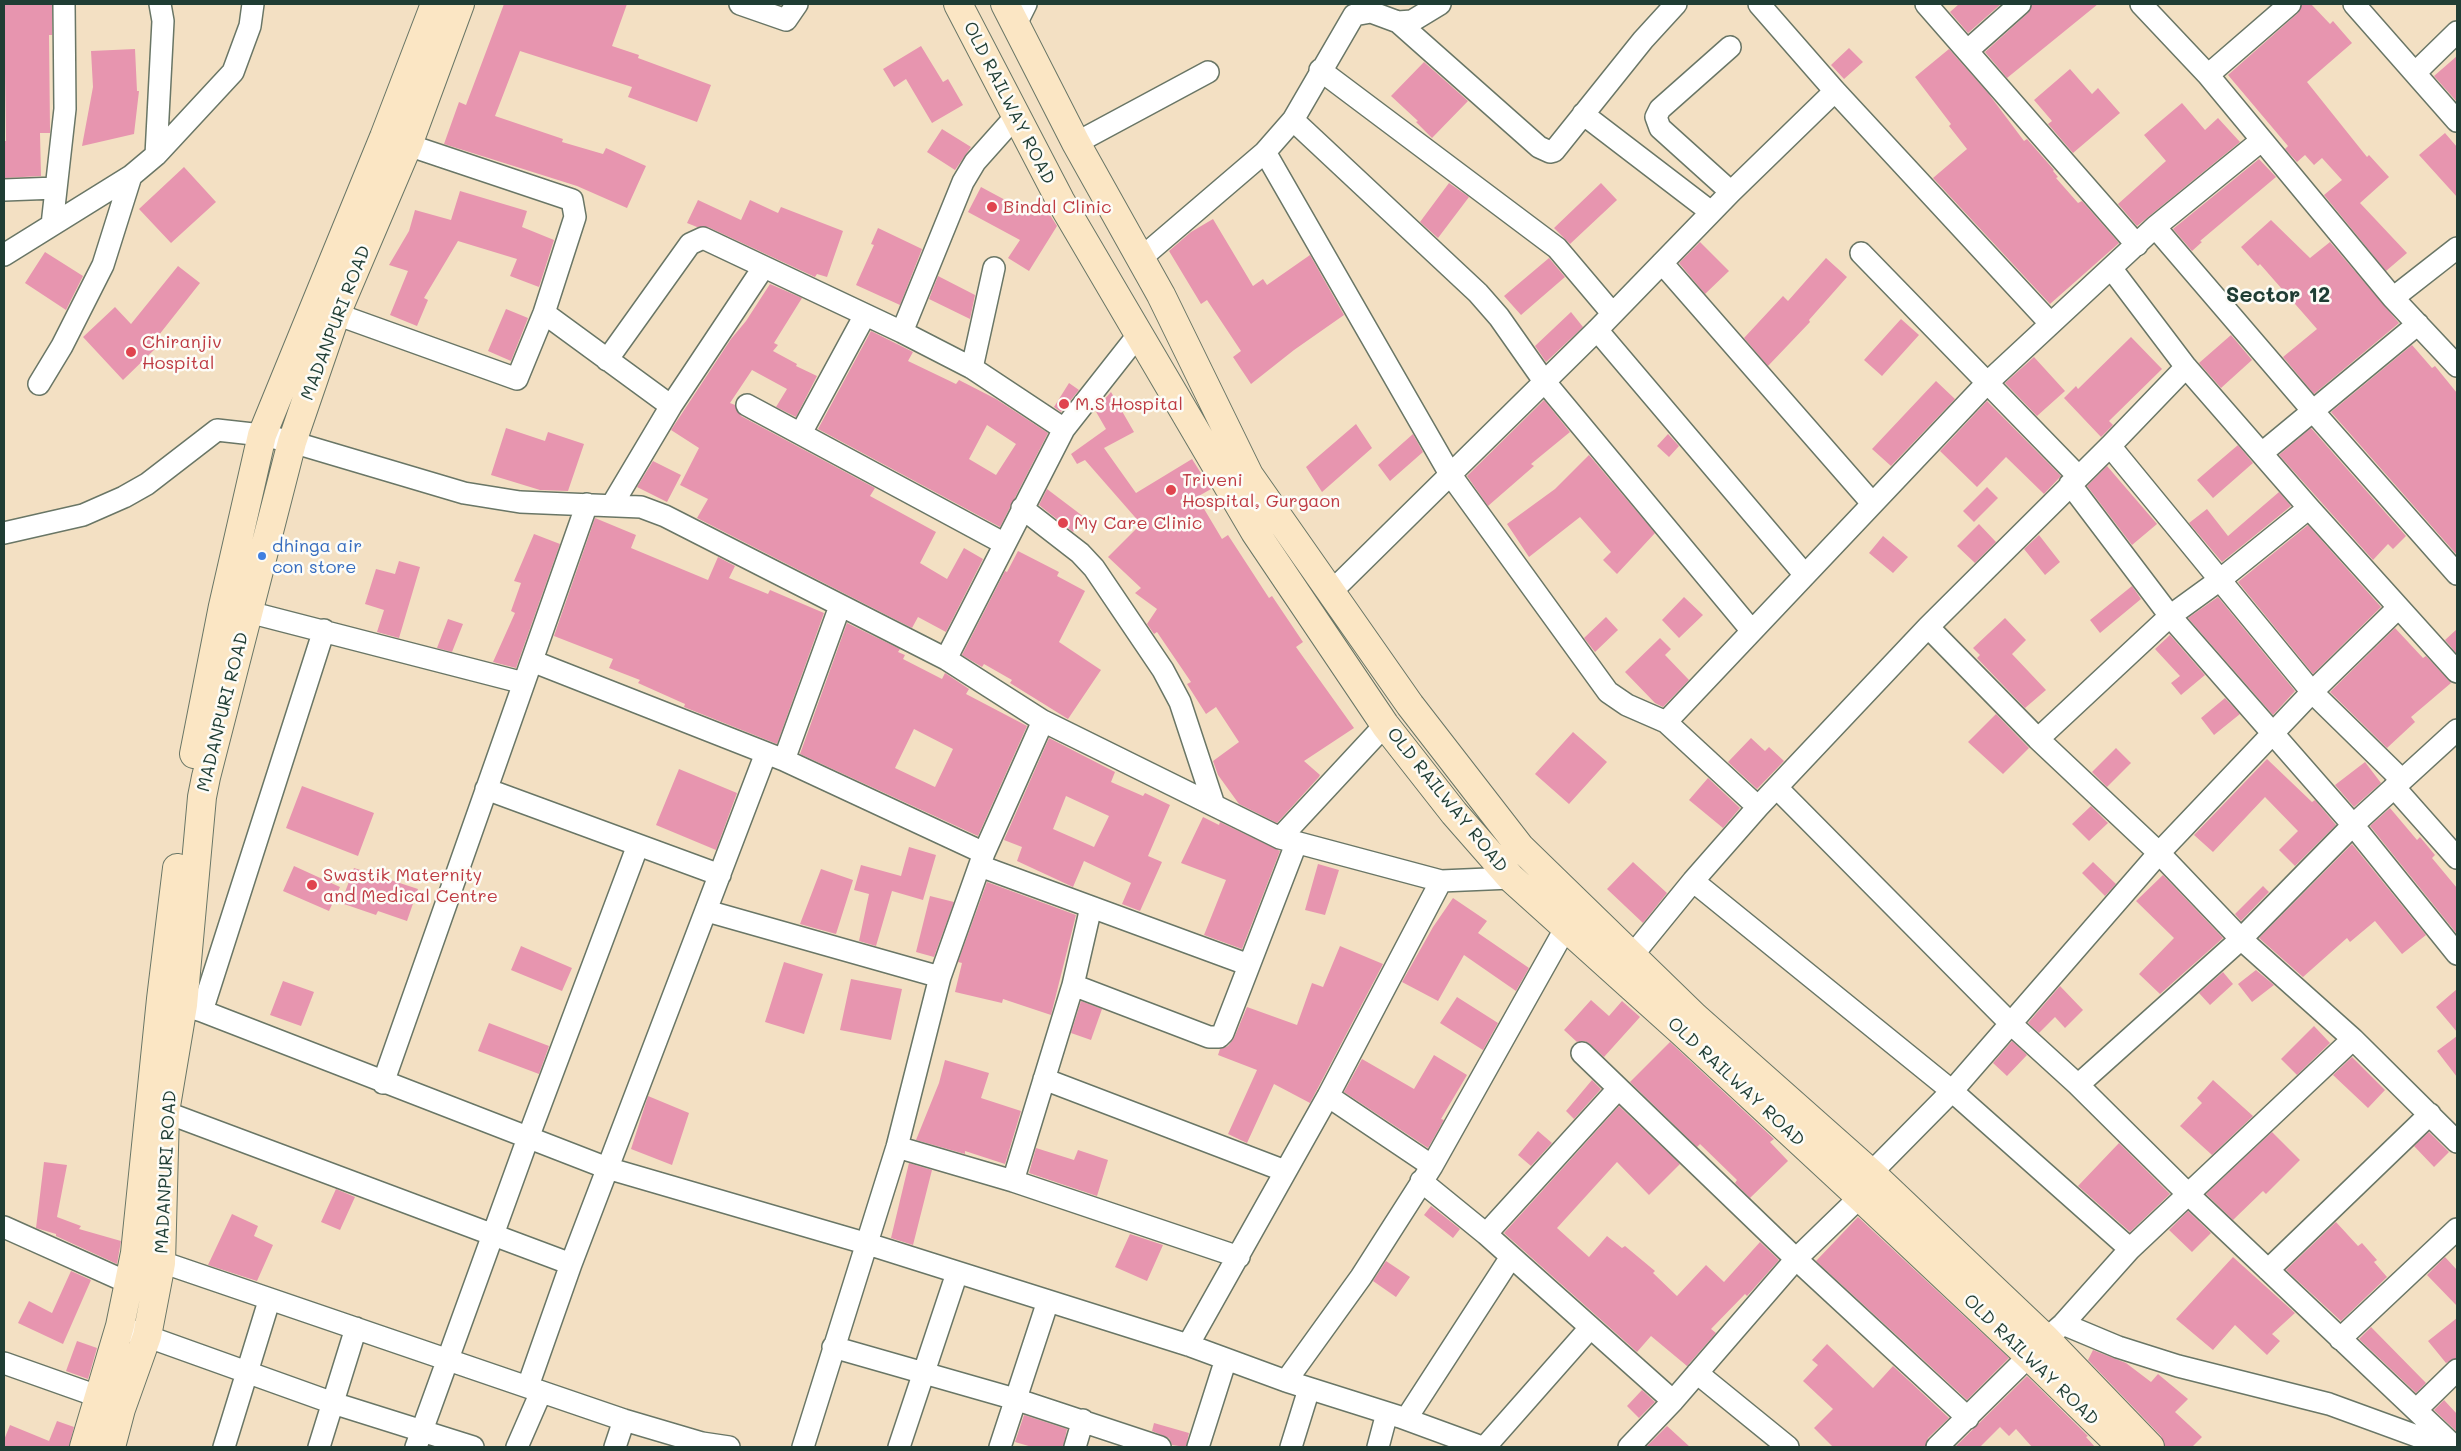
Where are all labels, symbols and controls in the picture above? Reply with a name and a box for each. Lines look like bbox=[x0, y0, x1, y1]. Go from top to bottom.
street label: OLD RAILWAY ROAD bbox=[959, 18, 1059, 188]
place label: Bindal Clinic bbox=[1003, 196, 1112, 218]
marker: Bindal Clinic bbox=[985, 200, 999, 214]
street label: MADANPURI ROAD bbox=[297, 243, 375, 403]
district label: Sector 12 bbox=[2226, 282, 2330, 308]
place label: Chiranjiv Hospital bbox=[142, 331, 222, 374]
marker: Chiranjiv Hospital bbox=[124, 345, 138, 359]
place label: M.S Hospital bbox=[1075, 393, 1183, 415]
marker: M.S Hospital bbox=[1057, 397, 1071, 411]
place label: Triveni Hospital, Gurgaon bbox=[1182, 469, 1340, 512]
marker: Triveni Hospital, Gurgaon bbox=[1164, 483, 1178, 497]
place label: My Care Clinic bbox=[1074, 512, 1202, 534]
marker: My Care Clinic bbox=[1056, 516, 1070, 530]
place label: dhinga air con store bbox=[272, 535, 362, 578]
marker: dhinga air con store bbox=[256, 550, 268, 562]
street label: MADANPURI ROAD bbox=[193, 630, 253, 794]
street label: OLD RAILWAY ROAD bbox=[1382, 723, 1512, 877]
place label: Swastik Maternity and Medical Centre bbox=[323, 864, 498, 906]
marker: Swastik Maternity and Medical Centre bbox=[305, 878, 319, 892]
street label: OLD RAILWAY ROAD bbox=[1663, 1013, 1809, 1151]
street label: MADANPURI ROAD bbox=[151, 1090, 181, 1254]
street label: OLD RAILWAY ROAD bbox=[1959, 1290, 2103, 1430]

